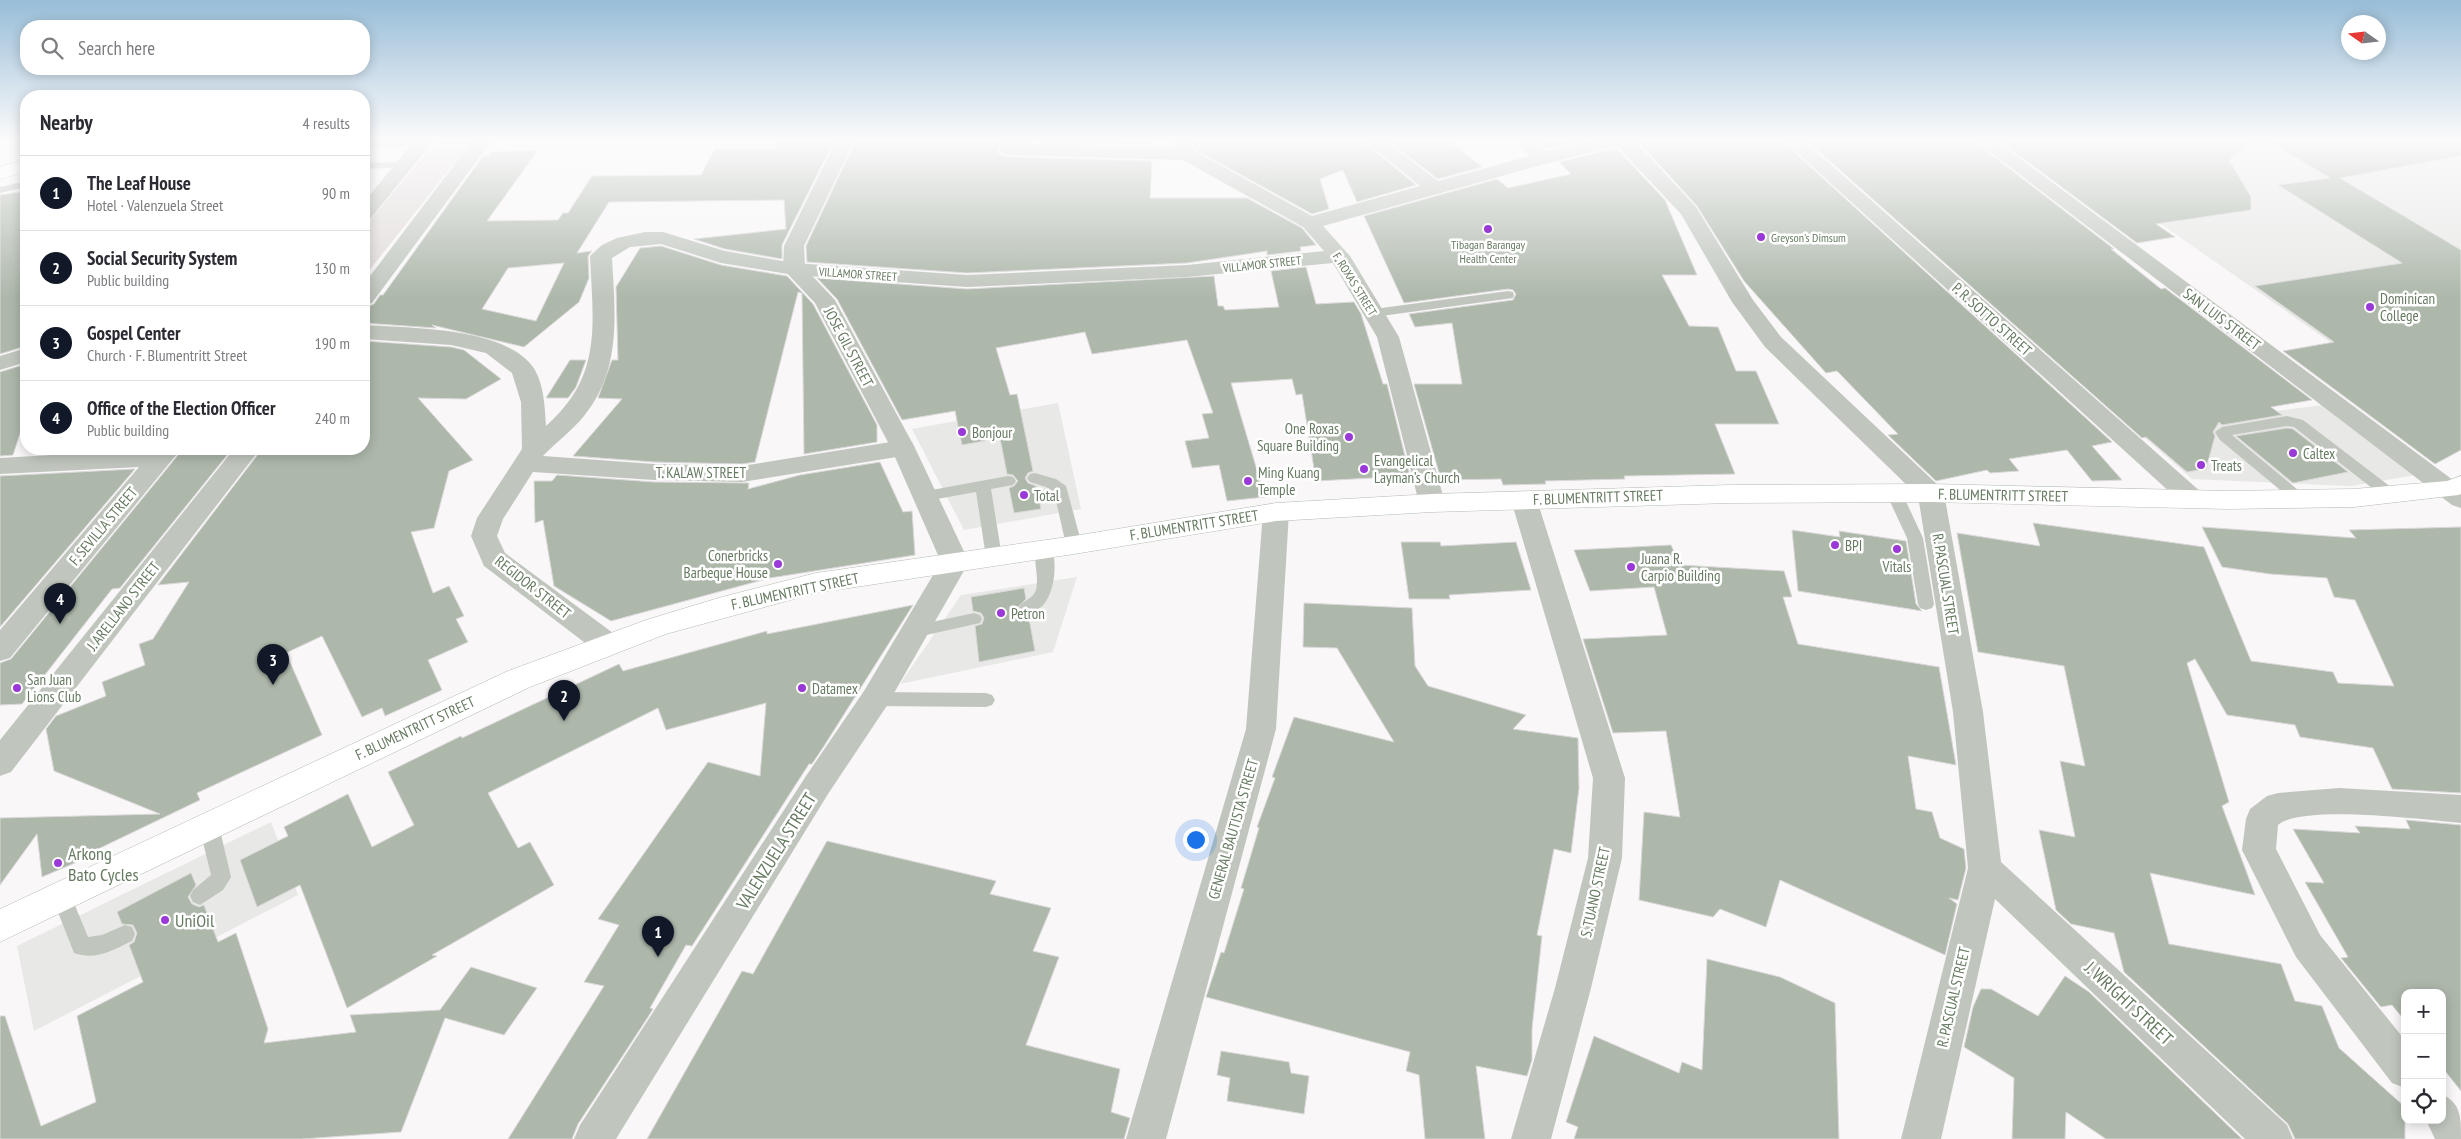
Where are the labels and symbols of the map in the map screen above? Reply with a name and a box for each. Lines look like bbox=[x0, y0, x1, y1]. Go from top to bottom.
north arrow bbox=[2341, 15, 2386, 60]
marker: Tibagan Barangay Health Center bbox=[1482, 223, 1494, 235]
place label: Greyson's Dimsum bbox=[1771, 230, 1846, 245]
marker: Greyson's Dimsum bbox=[1755, 231, 1767, 243]
place label: Tibagan Barangay Health Center bbox=[1451, 237, 1526, 266]
street label: F. ROXAS STREET bbox=[1330, 250, 1381, 319]
street label: VILLAMOR STREET bbox=[1221, 252, 1302, 276]
street label: VILLAMOR STREET bbox=[817, 264, 898, 284]
street label: P. R. SOTTO STREET bbox=[1948, 278, 2036, 360]
street label: SAN LUIS STREET bbox=[2180, 284, 2265, 354]
place label: Dominican College bbox=[2380, 289, 2435, 325]
marker: Dominican College bbox=[2364, 301, 2376, 313]
street label: JOSE GIL STREET bbox=[820, 303, 878, 390]
place label: One Roxas Square Building bbox=[1257, 419, 1339, 455]
place label: Bonjour bbox=[972, 423, 1013, 442]
marker: Bonjour bbox=[956, 426, 968, 438]
marker: One Roxas Square Building bbox=[1343, 431, 1355, 443]
place label: Caltex bbox=[2303, 444, 2335, 463]
marker: Caltex bbox=[2287, 447, 2299, 459]
place label: Evangelical Layman’s Church bbox=[1374, 451, 1460, 487]
place label: Treats bbox=[2211, 456, 2242, 475]
marker: Treats bbox=[2195, 459, 2207, 471]
street label: T. KALAW STREET bbox=[656, 463, 746, 482]
place label: Ming Kuang Temple bbox=[1258, 463, 1320, 499]
marker: Evangelical Layman’s Church bbox=[1358, 463, 1370, 475]
marker: Ming Kuang Temple bbox=[1242, 475, 1254, 487]
street label: F. SEVILLA STREET bbox=[65, 483, 142, 569]
street label: F. BLUMENTRITT STREET bbox=[1938, 484, 2068, 506]
street label: F. BLUMENTRITT STREET bbox=[1533, 485, 1664, 509]
place label: Total bbox=[1034, 486, 1060, 505]
marker: Total bbox=[1018, 489, 1030, 501]
street label: F. BLUMENTRITT STREET bbox=[1128, 505, 1260, 545]
street label: R. PASCUAL STREET bbox=[1929, 532, 1963, 636]
place label: BPI bbox=[1845, 536, 1862, 555]
marker: BPI bbox=[1829, 539, 1841, 551]
marker: Vitals bbox=[1891, 543, 1903, 555]
place label: Conerbricks Barbeque House bbox=[684, 546, 768, 582]
place label: Juana R. Carpio Building bbox=[1640, 549, 1720, 585]
street label: REGIDOR STREET bbox=[491, 552, 575, 623]
street label: J. ARELLANO STREET bbox=[82, 557, 164, 655]
place label: Vitals bbox=[1882, 557, 1911, 576]
marker: Conerbricks Barbeque House bbox=[772, 558, 784, 570]
marker: Juana R. Carpio Building bbox=[1625, 561, 1637, 573]
street label: F. BLUMENTRITT STREET bbox=[729, 568, 861, 614]
pin: 4 bbox=[44, 583, 76, 624]
place label: Petron bbox=[1011, 604, 1045, 623]
marker: Petron bbox=[995, 607, 1007, 619]
pin: 3 bbox=[257, 644, 289, 685]
place label: San Juan Lions Club bbox=[27, 670, 81, 706]
place label: Datamex bbox=[812, 679, 858, 698]
pin: 2 bbox=[548, 680, 580, 721]
marker: San Juan Lions Club bbox=[11, 682, 23, 694]
marker: Datamex bbox=[796, 682, 808, 694]
street label: F. BLUMENTRITT STREET bbox=[352, 692, 478, 764]
street label: GENERAL BAUTISTA STREET bbox=[1204, 756, 1262, 901]
street label: VALENZUELA STREET bbox=[730, 788, 821, 914]
your location bbox=[1183, 827, 1209, 853]
place label: Arkong Bato Cycles bbox=[68, 842, 139, 886]
street label: S. TUANO STREET bbox=[1576, 845, 1614, 939]
marker: Arkong Bato Cycles bbox=[52, 857, 64, 869]
place label: UniOil bbox=[175, 909, 215, 932]
marker: UniOil bbox=[159, 914, 171, 926]
pin: 1 bbox=[642, 916, 674, 957]
street label: R. PASCUAL STREET bbox=[1932, 945, 1974, 1049]
street label: J. WRIGHT STREET bbox=[2079, 956, 2178, 1050]

